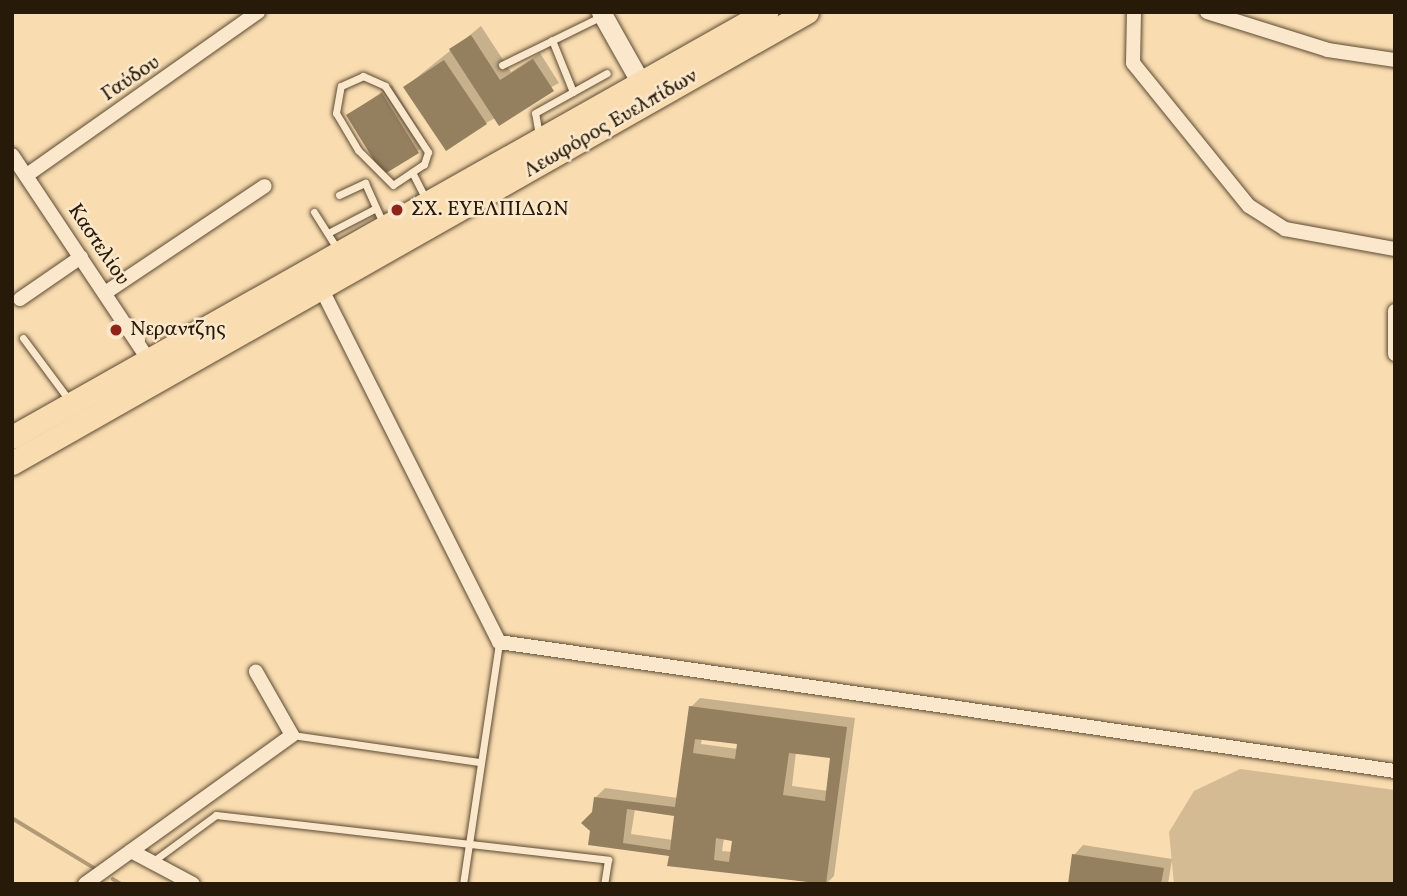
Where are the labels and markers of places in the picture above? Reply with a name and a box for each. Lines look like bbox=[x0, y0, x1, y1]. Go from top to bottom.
place label: ΣΧ. ΕΥΕΛΠΙΔΩΝ bbox=[411, 197, 569, 223]
marker: ΣΧ. ΕΥΕΛΠΙΔΩΝ bbox=[389, 202, 405, 218]
place label: Νεραντζης bbox=[130, 317, 226, 343]
marker: Νεραντζης bbox=[108, 322, 124, 338]

